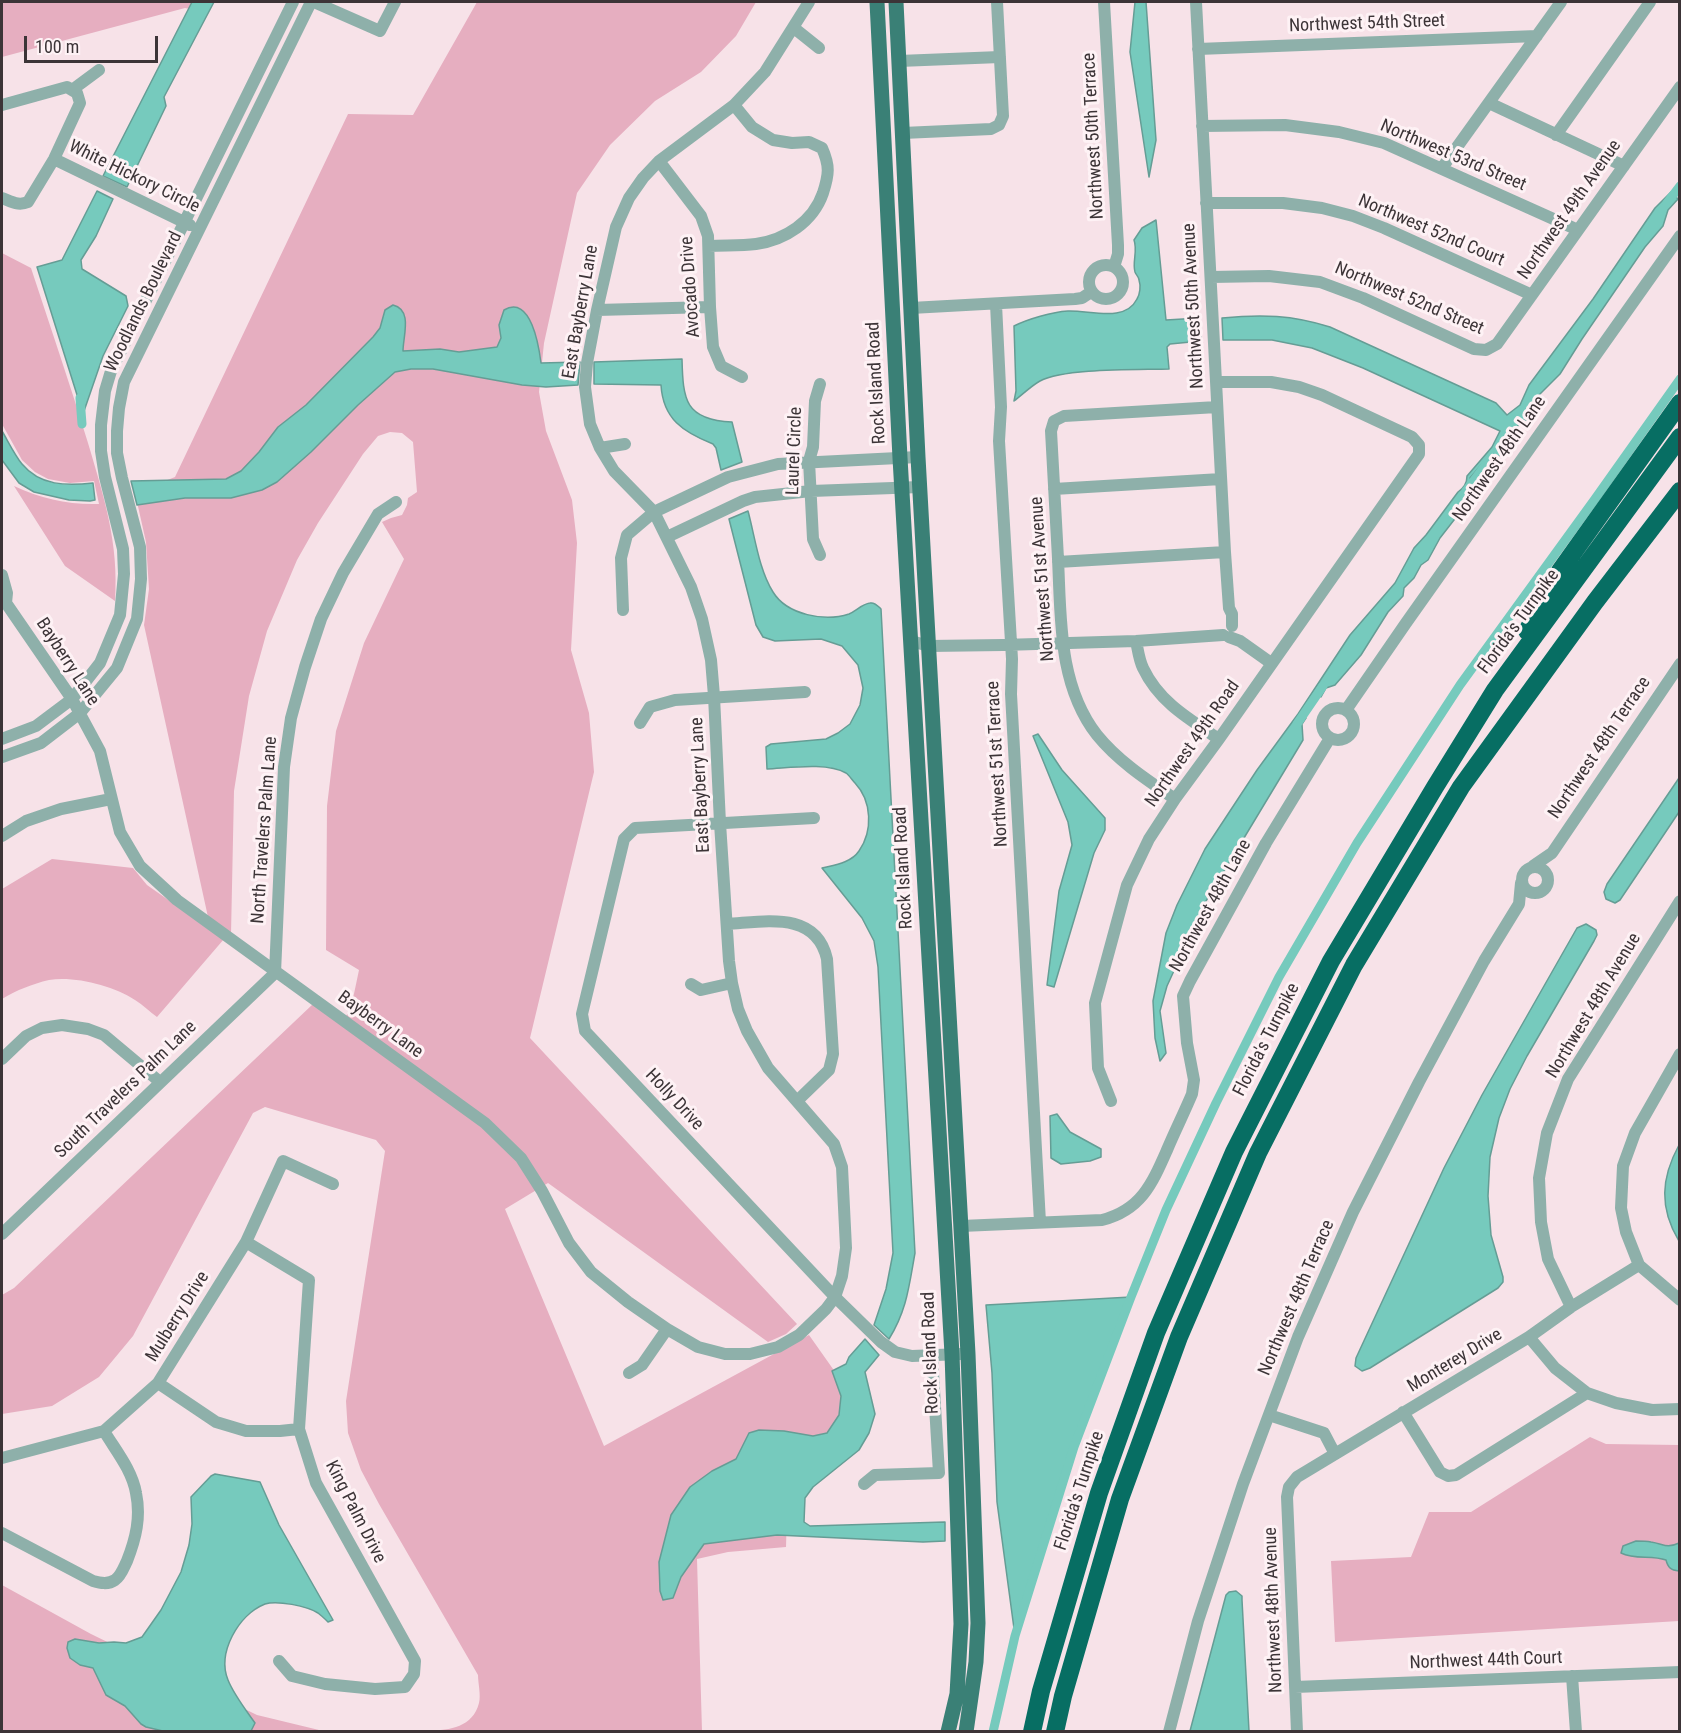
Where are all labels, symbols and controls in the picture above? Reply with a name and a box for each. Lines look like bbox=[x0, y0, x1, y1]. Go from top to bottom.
street label: Northwest 54th Street bbox=[1289, 10, 1445, 38]
scale bar bbox=[27, 24, 160, 62]
text: 100 m bbox=[35, 36, 79, 57]
street label: Northwest 50th Terrace bbox=[1079, 52, 1109, 220]
street label: Northwest 53rd Street bbox=[1377, 116, 1529, 196]
street label: White Hickory Circle bbox=[65, 136, 203, 218]
street label: Northwest 49th Avenue bbox=[1514, 136, 1626, 284]
street label: Northwest 52nd Court bbox=[1355, 190, 1507, 272]
street label: Northwest 50th Avenue bbox=[1179, 223, 1209, 389]
street label: Woodlands Boulevard bbox=[101, 228, 187, 376]
street label: Avocado Drive bbox=[677, 236, 705, 338]
street label: East Bayberry Lane bbox=[559, 243, 603, 381]
street label: Northwest 52nd Street bbox=[1331, 258, 1487, 340]
street label: Rock Island Road bbox=[863, 321, 891, 445]
street label: Northwest 48th Lane bbox=[1449, 392, 1551, 526]
street label: Laurel Circle bbox=[783, 406, 807, 496]
street label: Northwest 51st Avenue bbox=[1026, 496, 1060, 662]
street label: Florida's Turnpike bbox=[1474, 565, 1564, 679]
street label: Bayberry Lane bbox=[31, 614, 103, 710]
street label: Northwest 48th Terrace bbox=[1544, 673, 1656, 823]
street label: Northwest 49th Road bbox=[1141, 676, 1245, 812]
street label: Northwest 51st Terrace bbox=[983, 680, 1013, 848]
street label: East Bayberry Lane bbox=[687, 717, 715, 853]
street label: North Travelers Palm Lane bbox=[248, 736, 282, 924]
street label: Rock Island Road bbox=[890, 806, 918, 930]
street label: Northwest 48th Lane bbox=[1166, 836, 1256, 976]
street label: Northwest 48th Avenue bbox=[1542, 929, 1646, 1083]
street label: Florida's Turnpike bbox=[1229, 980, 1305, 1100]
street label: Bayberry Lane bbox=[333, 987, 427, 1063]
street label: South Travelers Palm Lane bbox=[51, 1017, 201, 1163]
street label: Holly Drive bbox=[640, 1065, 708, 1135]
street label: Northwest 48th Terrace bbox=[1254, 1217, 1340, 1379]
street label: Mulberry Drive bbox=[142, 1268, 214, 1366]
street label: Rock Island Road bbox=[918, 1291, 944, 1415]
street label: Monterey Drive bbox=[1404, 1324, 1506, 1398]
street label: Florida's Turnpike bbox=[1051, 1429, 1109, 1553]
street label: King Palm Drive bbox=[320, 1457, 390, 1567]
street label: Northwest 48th Avenue bbox=[1260, 1527, 1288, 1693]
street label: Northwest 44th Court bbox=[1409, 1648, 1563, 1674]

